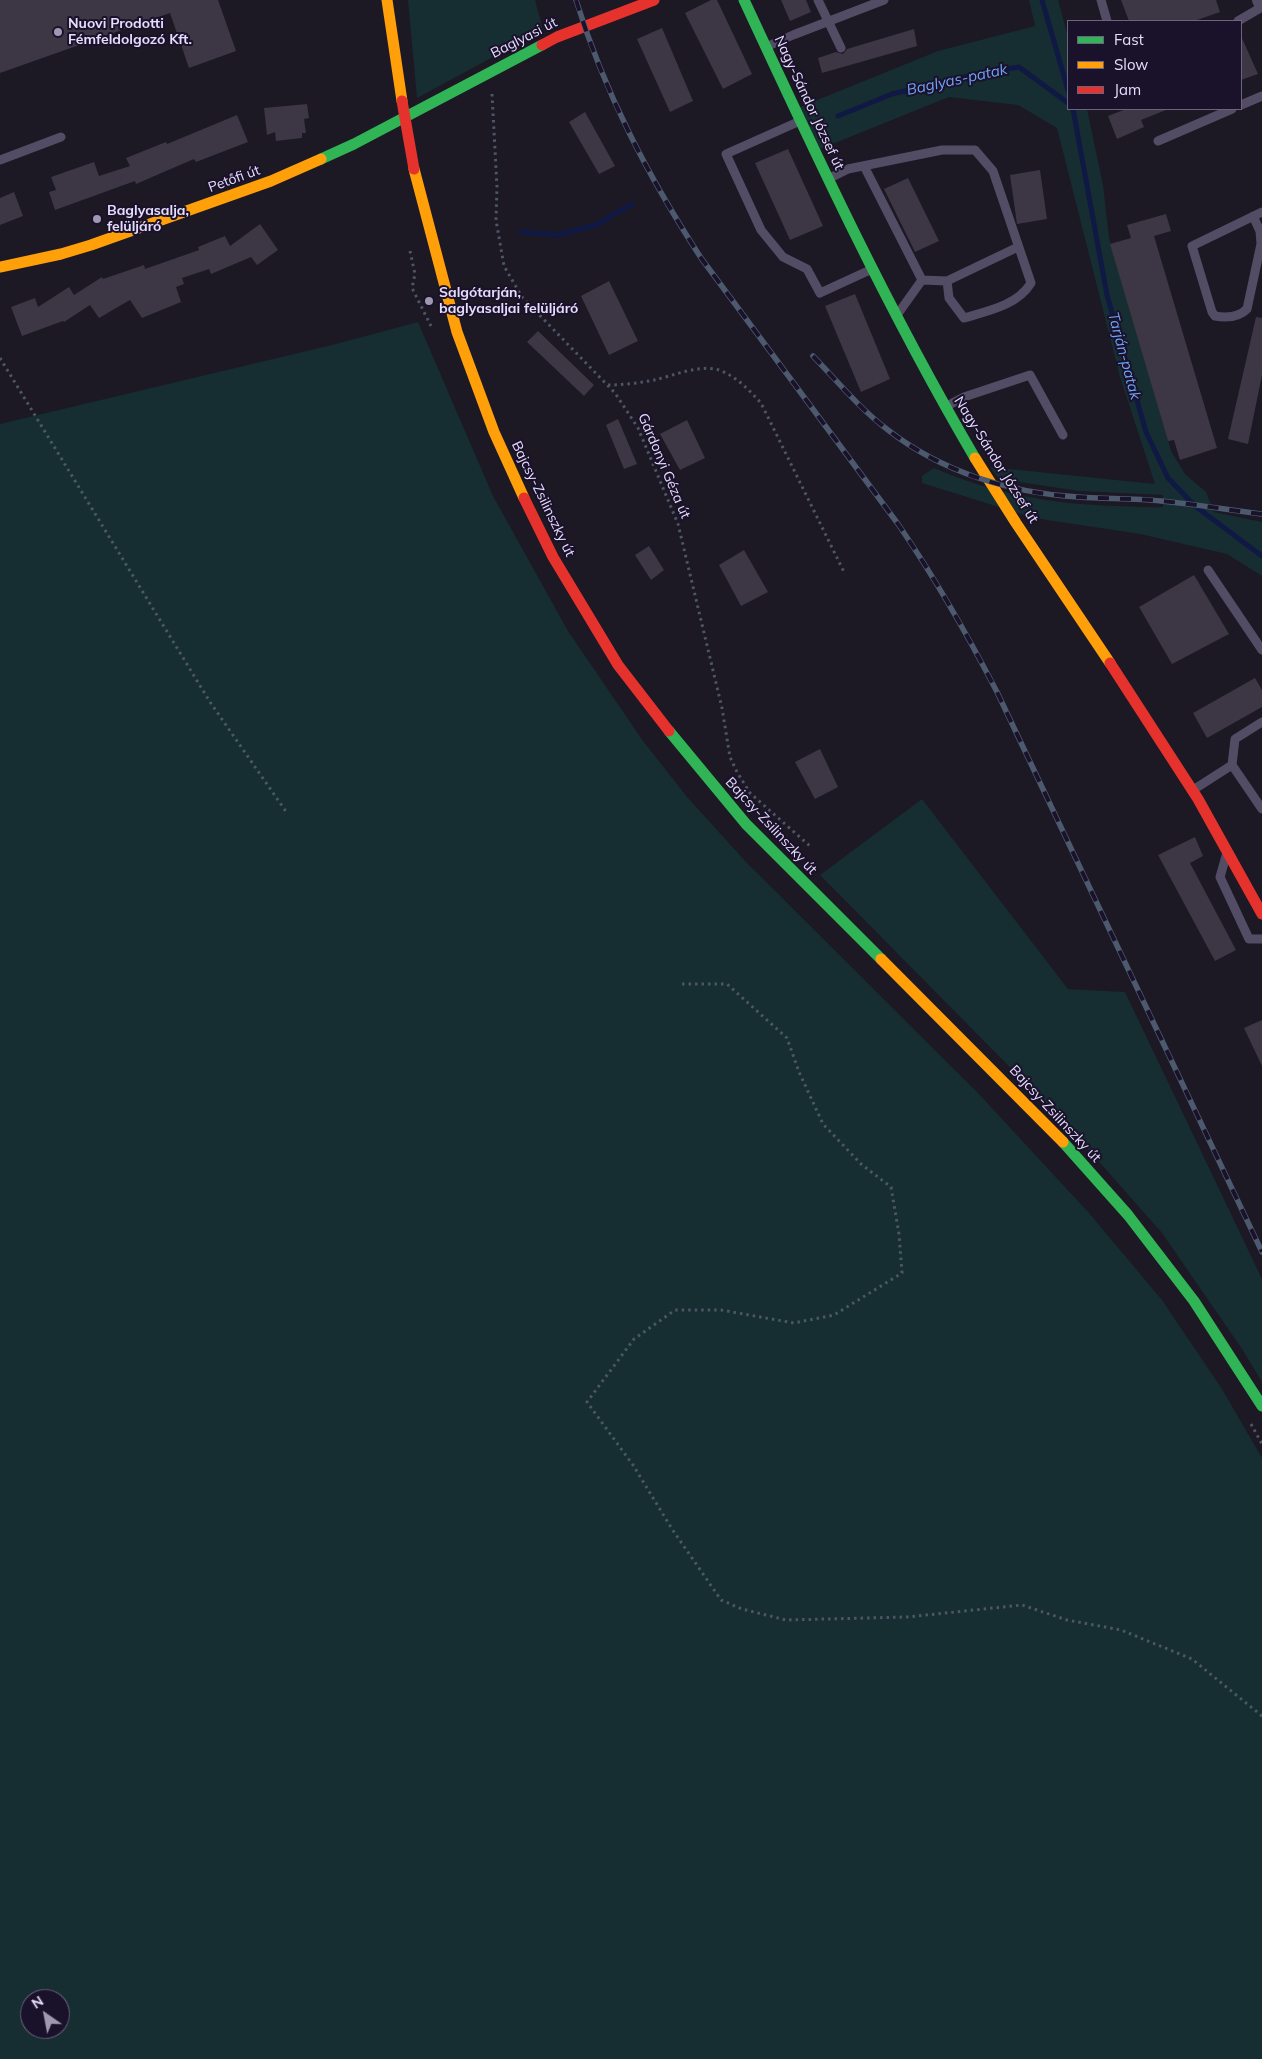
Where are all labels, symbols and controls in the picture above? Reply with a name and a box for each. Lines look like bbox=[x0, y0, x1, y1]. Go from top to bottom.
street label: Baglyasi út bbox=[488, 14, 560, 62]
place label: Nuovi Prodotti Fémfeldolgozó Kft. bbox=[68, 16, 192, 48]
legend bbox=[1067, 20, 1242, 110]
marker: Nuovi Prodotti Fémfeldolgozó Kft. bbox=[52, 26, 64, 38]
text: Fast bbox=[1114, 30, 1144, 49]
street label: Nagy-Sándor József út bbox=[770, 33, 848, 173]
text: Slow bbox=[1114, 55, 1148, 74]
water label: Baglyas-patak bbox=[905, 61, 1009, 99]
text: Jam bbox=[1114, 80, 1141, 99]
street label: Petőfi út bbox=[206, 162, 262, 196]
place label: Baglyasalja, felüljáró bbox=[107, 203, 189, 236]
marker: Baglyasalja, felüljáró bbox=[91, 213, 103, 225]
place label: Salgótarján, baglyasaljai felüljáró bbox=[439, 285, 578, 318]
marker: Salgótarján, baglyasaljai felüljáró bbox=[423, 295, 435, 307]
water label: Tarján-patak bbox=[1104, 310, 1144, 402]
street label: Nagy-Sándor József út bbox=[950, 394, 1042, 526]
street label: Gárdonyi Géza út bbox=[634, 411, 694, 521]
street label: Bajcsy-Zsilinszky út bbox=[508, 438, 578, 560]
street label: Bajcsy-Zsilinszky út bbox=[722, 774, 820, 878]
street label: Bajcsy-Zsilinszky út bbox=[1006, 1062, 1104, 1166]
north arrow bbox=[20, 1989, 70, 2039]
text: N bbox=[28, 1992, 47, 2013]

